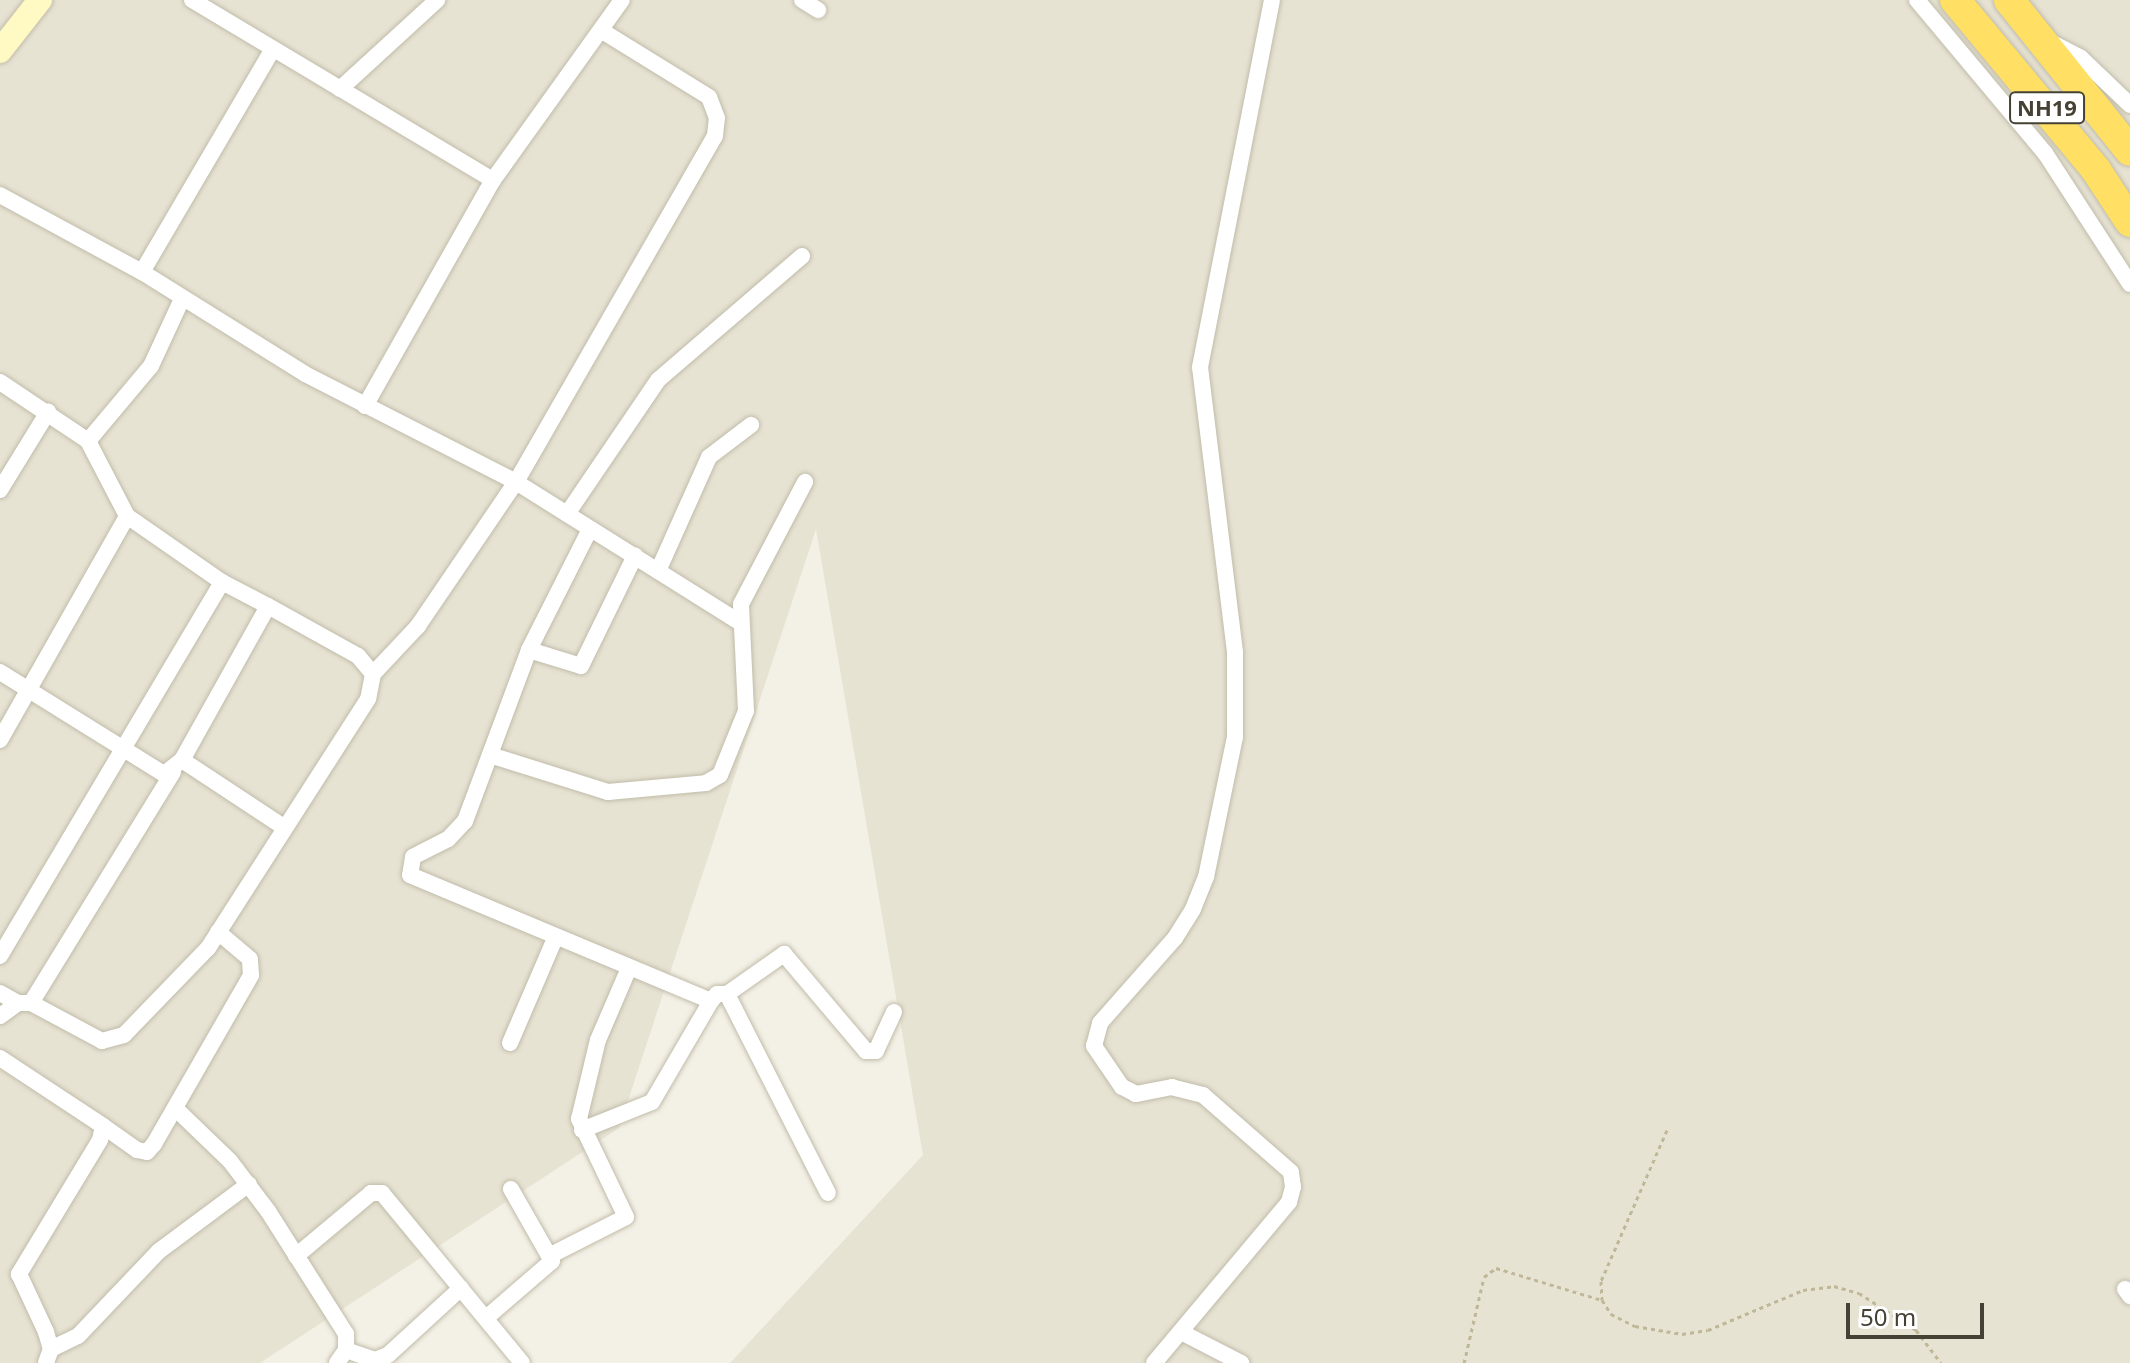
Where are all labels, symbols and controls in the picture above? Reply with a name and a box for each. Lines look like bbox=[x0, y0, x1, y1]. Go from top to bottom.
road number: NH19 bbox=[2009, 90, 2085, 126]
scale bar bbox=[1850, 1287, 1988, 1337]
text: 50 m bbox=[1860, 1300, 1916, 1333]

